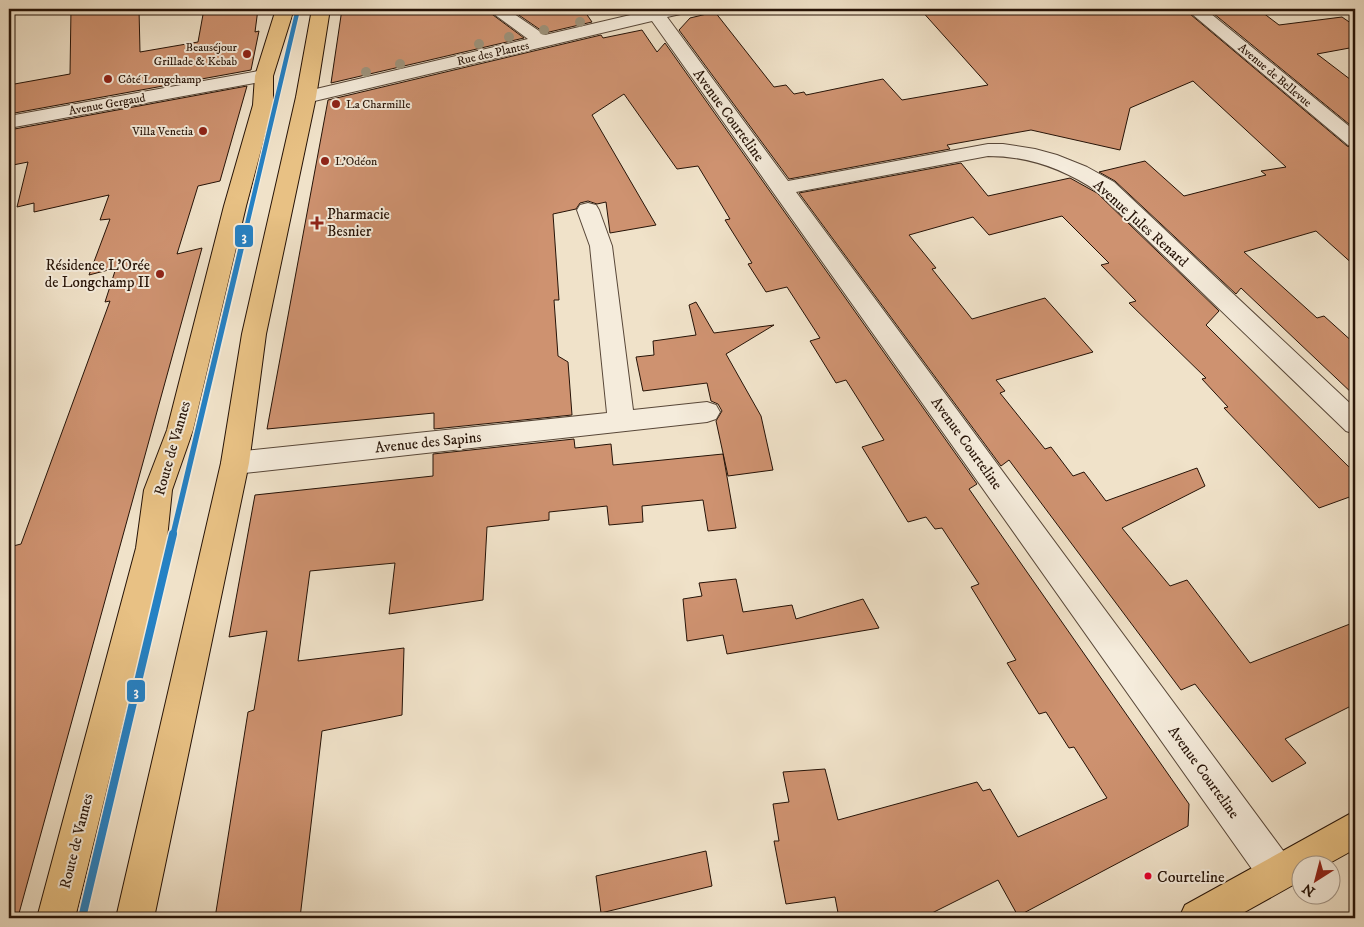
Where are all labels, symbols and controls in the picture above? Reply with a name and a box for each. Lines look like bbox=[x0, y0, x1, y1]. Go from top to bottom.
street label: Rue des Plantes bbox=[456, 38, 531, 69]
place label: Beauséjour Grillade & Kebab bbox=[154, 40, 238, 69]
street label: Avenue de Bellevue bbox=[1235, 40, 1315, 111]
marker: Beauséjour Grillade & Kebab bbox=[241, 48, 253, 60]
street label: Avenue Courteline bbox=[689, 65, 769, 165]
place label: Côté Longchamp bbox=[118, 72, 201, 87]
marker: Côté Longchamp bbox=[102, 73, 114, 85]
street label: Avenue Gergaud bbox=[68, 90, 147, 119]
place label: La Charmille bbox=[346, 97, 410, 112]
marker: La Charmille bbox=[330, 98, 342, 110]
place label: Villa Venetia bbox=[131, 124, 194, 139]
marker: Villa Venetia bbox=[197, 125, 209, 137]
place label: L'Odéon bbox=[335, 154, 378, 169]
marker: L'Odéon bbox=[319, 155, 331, 167]
street label: Avenue Jules Renard bbox=[1089, 176, 1193, 271]
place label: Pharmacie Besnier bbox=[327, 205, 390, 241]
marker: Pharmacie Besnier bbox=[311, 217, 323, 229]
line badge: 3 bbox=[234, 224, 254, 248]
text: 3 bbox=[241, 228, 247, 246]
place label: Résidence L'Orée de Longchamp II bbox=[45, 256, 150, 292]
marker: Résidence L'Orée de Longchamp II bbox=[154, 268, 166, 280]
street label: Avenue Courteline bbox=[927, 393, 1007, 493]
street label: Route de Vannes bbox=[150, 399, 195, 498]
street label: Avenue des Sapins bbox=[374, 427, 482, 458]
line badge: 3 bbox=[126, 679, 146, 703]
text: 3 bbox=[133, 683, 139, 701]
street label: Avenue Courteline bbox=[1164, 722, 1244, 822]
street label: Route de Vannes bbox=[55, 792, 97, 891]
north arrow bbox=[1292, 854, 1342, 904]
place label: Courteline bbox=[1157, 867, 1225, 887]
marker: Courteline bbox=[1143, 871, 1153, 881]
text: N bbox=[1299, 879, 1319, 900]

